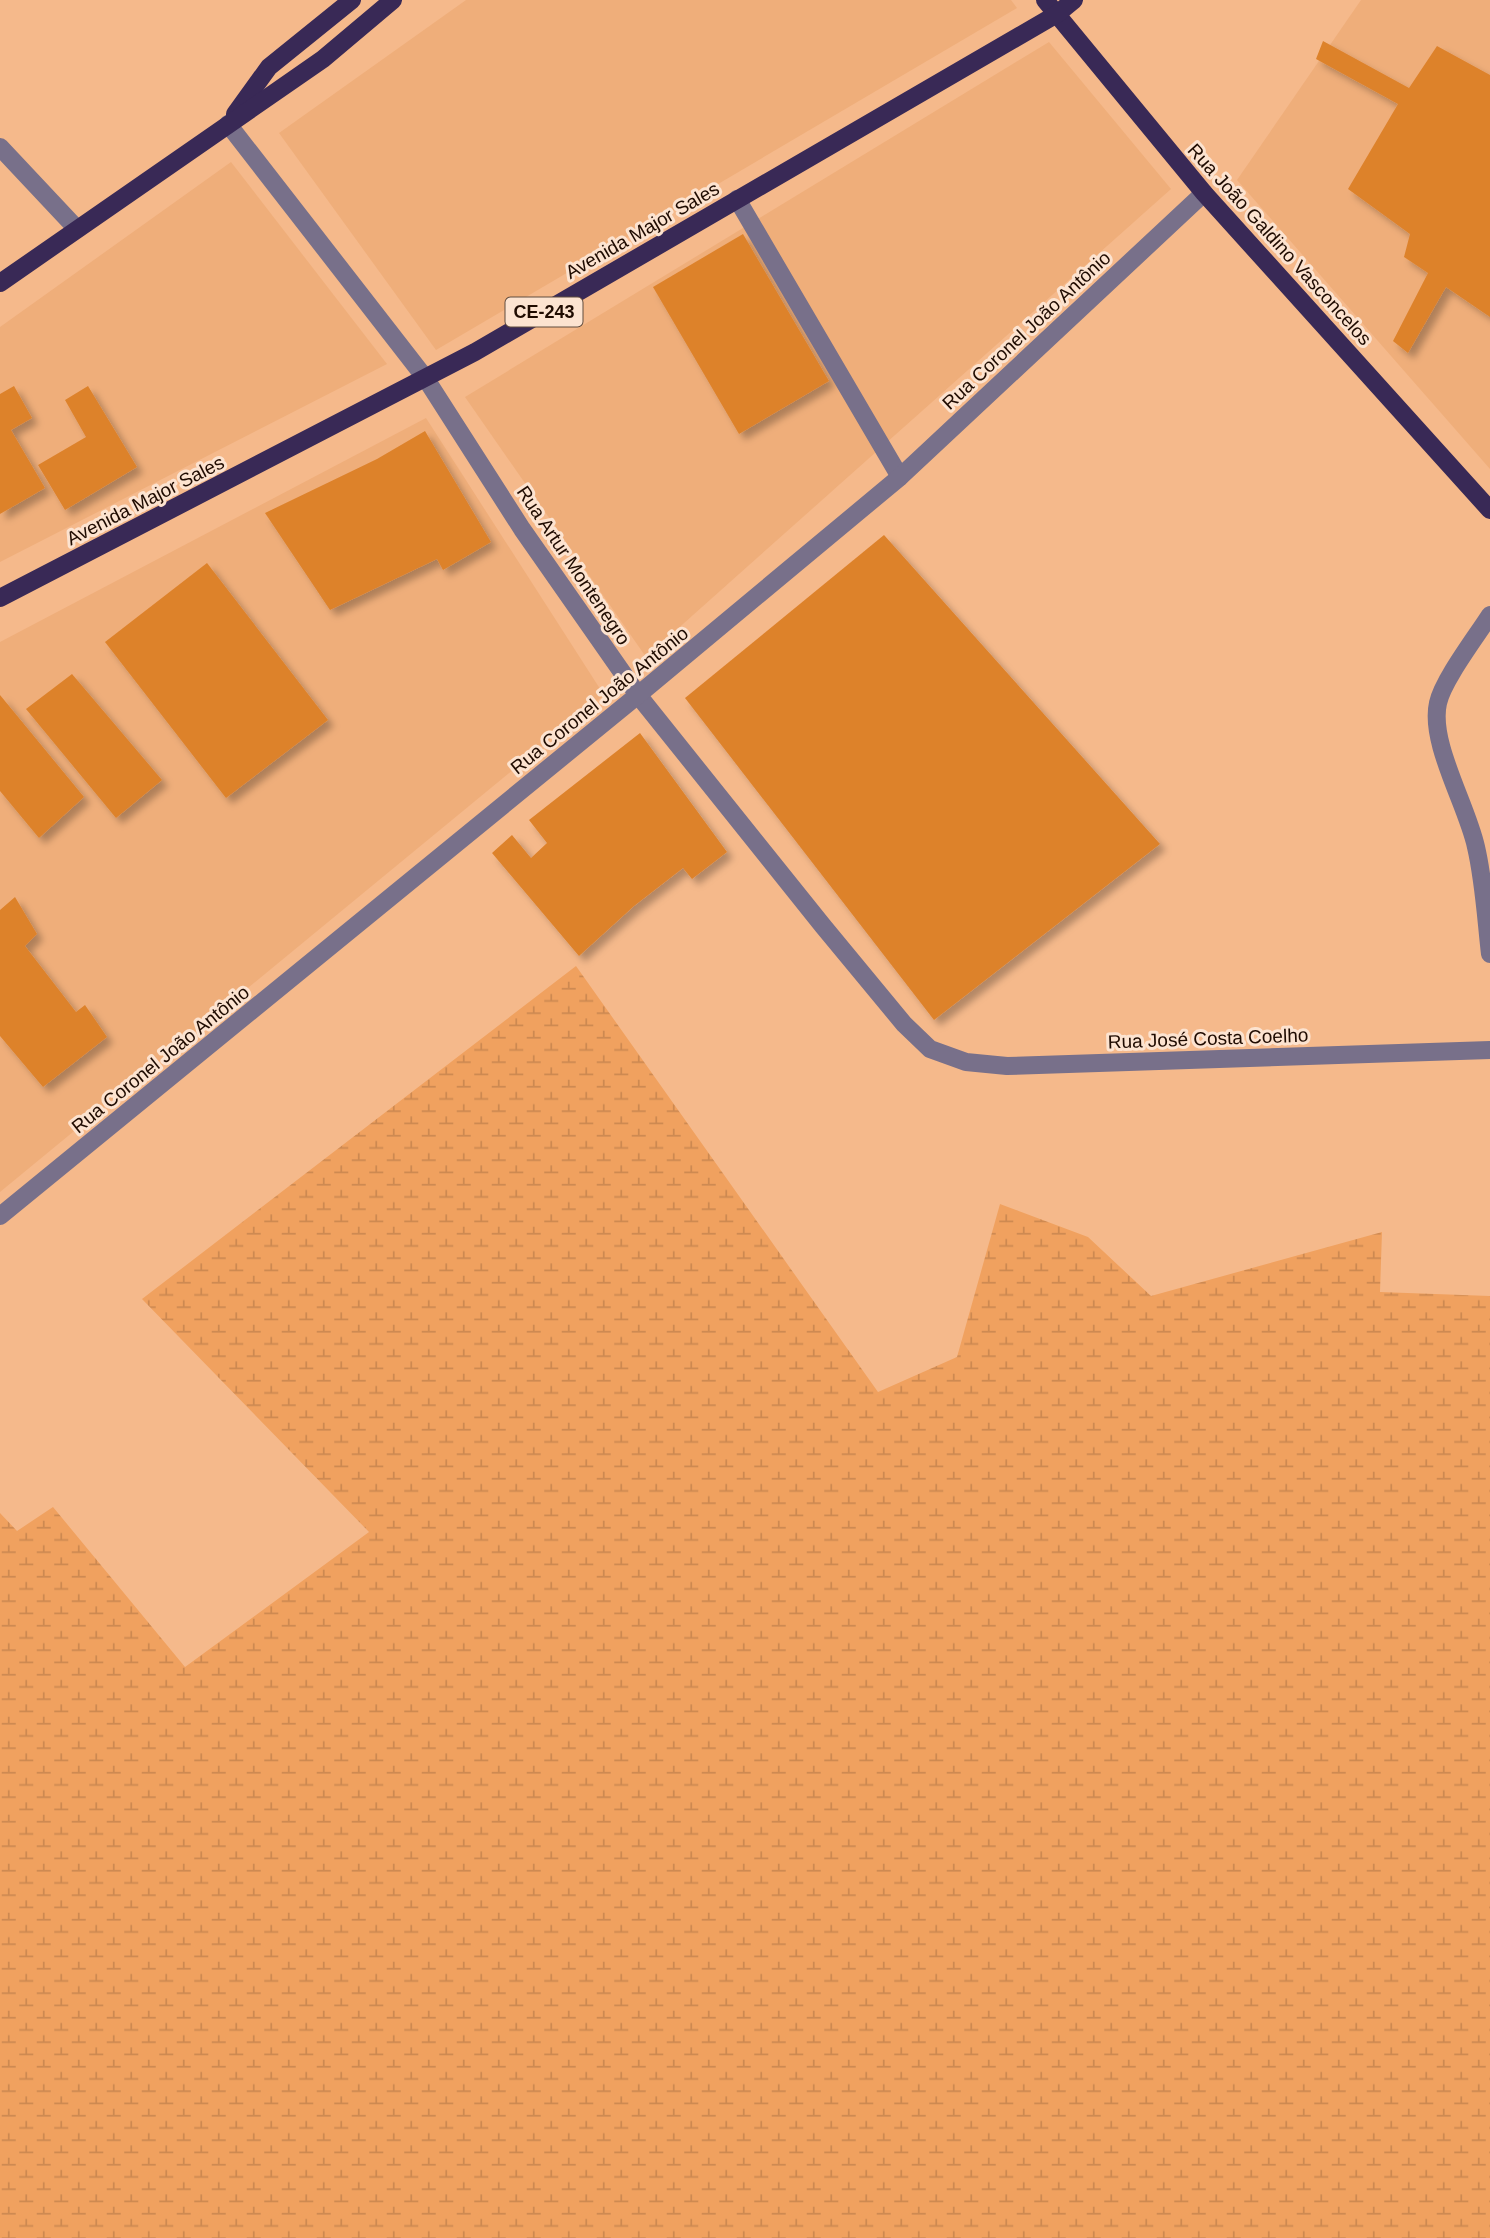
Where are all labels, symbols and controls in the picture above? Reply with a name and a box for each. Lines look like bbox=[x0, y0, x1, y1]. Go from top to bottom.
street label: Rua João Galdino Vasconcelos bbox=[1184, 139, 1376, 349]
street label: Avenida Major Sales bbox=[562, 178, 723, 283]
street label: Rua Coronel João Antônio bbox=[938, 247, 1115, 414]
road number: CE-243 bbox=[505, 298, 582, 326]
street label: Avenida Major Sales bbox=[63, 452, 227, 549]
street label: Rua Artur Montenegro bbox=[513, 482, 635, 649]
street label: Rua Coronel João Antônio bbox=[507, 622, 692, 778]
street label: Rua Coronel João Antônio bbox=[68, 981, 253, 1137]
street label: Rua José Costa Coelho bbox=[1107, 1025, 1309, 1052]

